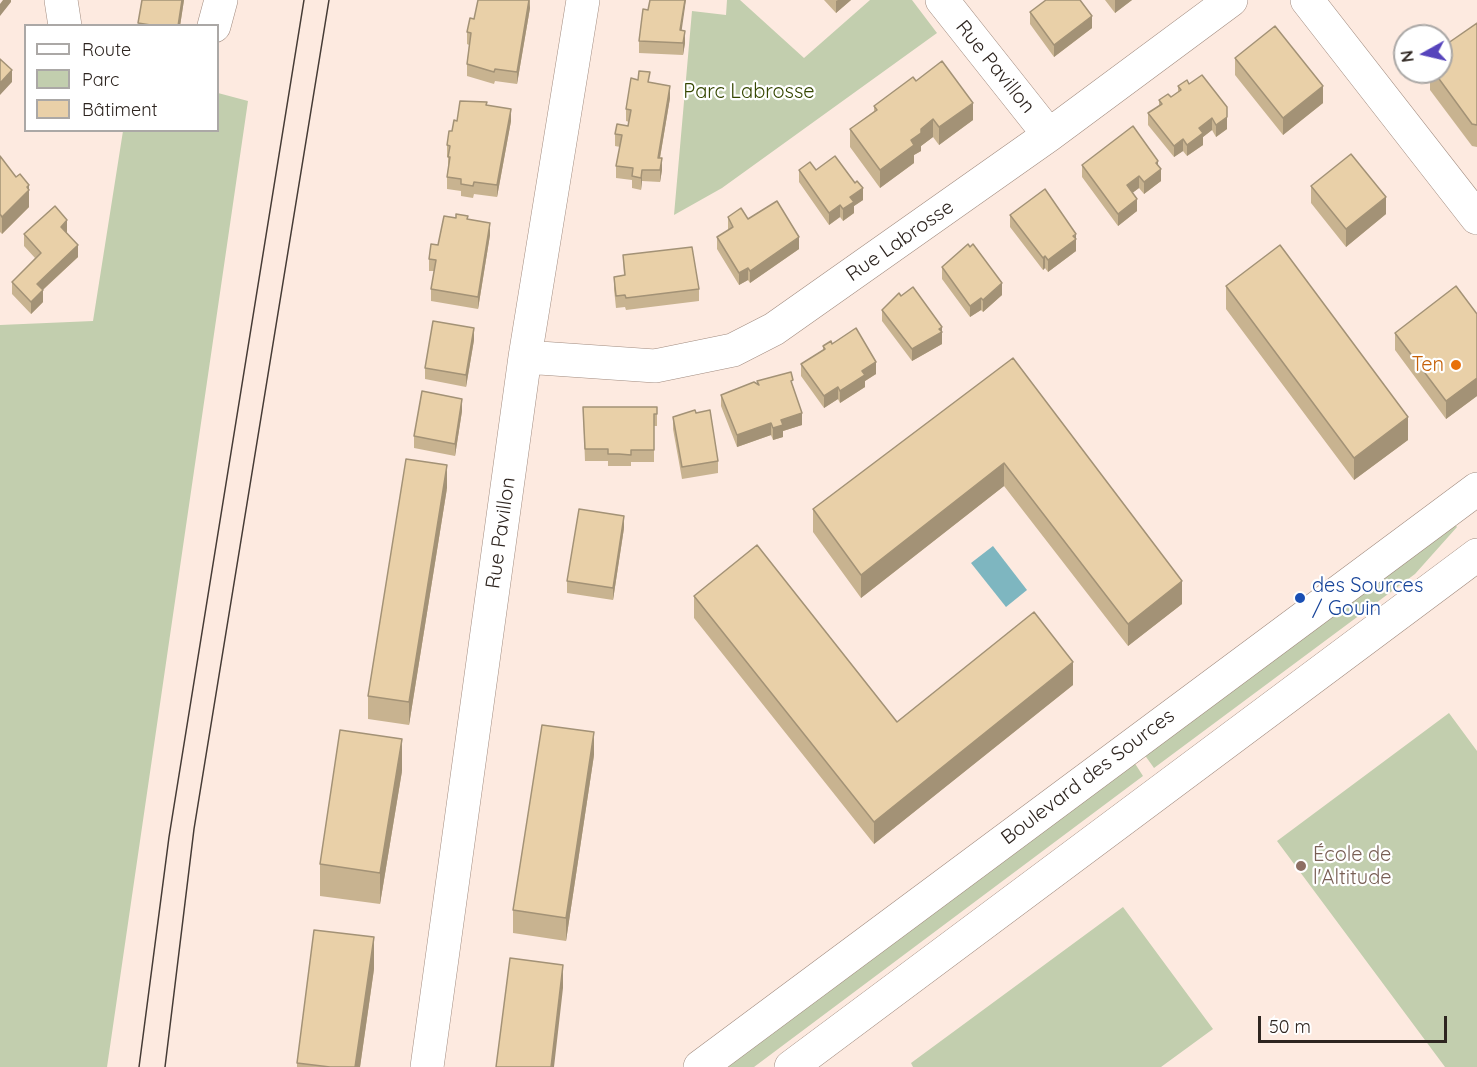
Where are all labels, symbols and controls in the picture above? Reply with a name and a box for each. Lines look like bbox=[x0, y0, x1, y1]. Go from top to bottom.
street label: Rue Pavillon bbox=[950, 16, 1040, 118]
legend bbox=[24, 24, 219, 132]
north arrow bbox=[1393, 24, 1453, 84]
text: Route bbox=[82, 38, 131, 61]
text: N bbox=[1396, 49, 1418, 63]
text: Parc bbox=[82, 68, 119, 91]
park label: Parc Labrosse bbox=[683, 80, 815, 104]
text: Bâtiment bbox=[82, 98, 158, 121]
street label: Rue Labrosse bbox=[842, 195, 958, 287]
place label: Ten bbox=[1411, 353, 1444, 377]
marker: Ten bbox=[1449, 358, 1463, 372]
street label: Rue Pavillon bbox=[481, 476, 521, 590]
place label: des Sources / Gouin bbox=[1312, 574, 1423, 621]
marker: des Sources / Gouin bbox=[1293, 591, 1307, 605]
street label: Boulevard des Sources bbox=[997, 704, 1179, 850]
place label: École de l'Altitude bbox=[1313, 843, 1392, 890]
marker: École de l'Altitude bbox=[1294, 859, 1308, 873]
scale bar bbox=[1261, 1004, 1450, 1042]
text: 50 m bbox=[1269, 1015, 1311, 1038]

